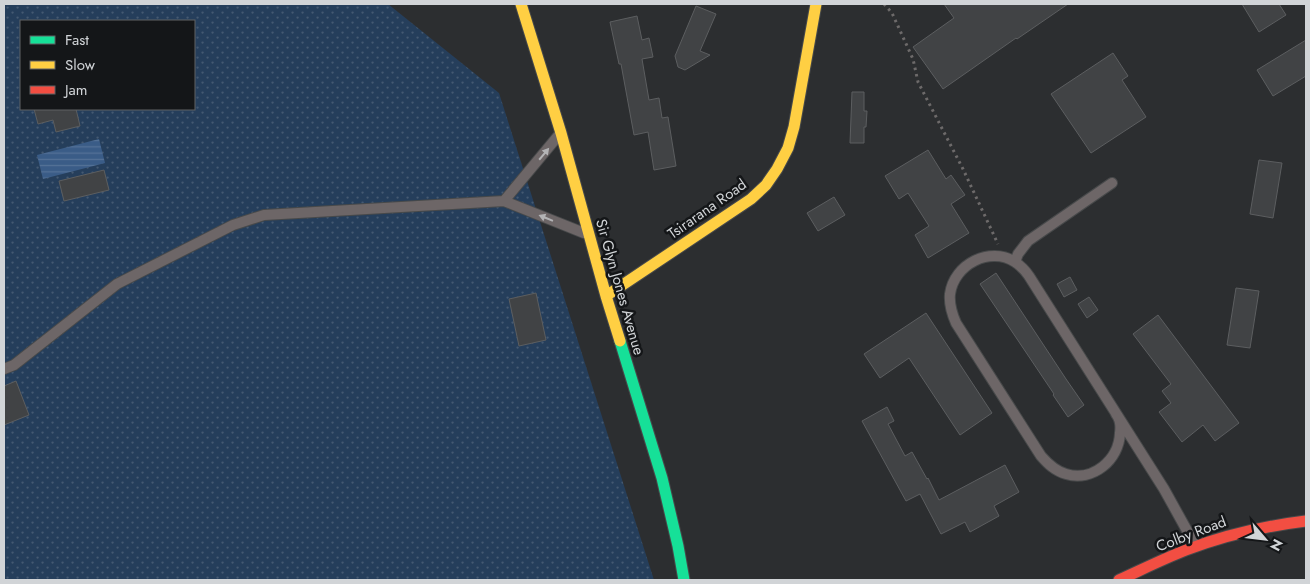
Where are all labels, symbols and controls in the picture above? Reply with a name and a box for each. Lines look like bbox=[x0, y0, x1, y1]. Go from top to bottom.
legend bbox=[20, 20, 195, 110]
text: Fast bbox=[65, 29, 89, 51]
text: Slow bbox=[65, 54, 96, 76]
text: Jam bbox=[63, 79, 88, 101]
one-way arrow bbox=[538, 147, 549, 160]
street label: Tsirarana Road bbox=[663, 174, 751, 244]
one-way arrow bbox=[539, 213, 553, 221]
street label: Sir Glyn Jones Avenue bbox=[590, 216, 650, 358]
street label: Colby Road bbox=[1153, 511, 1229, 557]
north arrow bbox=[1240, 514, 1290, 564]
text: N bbox=[1265, 535, 1288, 555]

